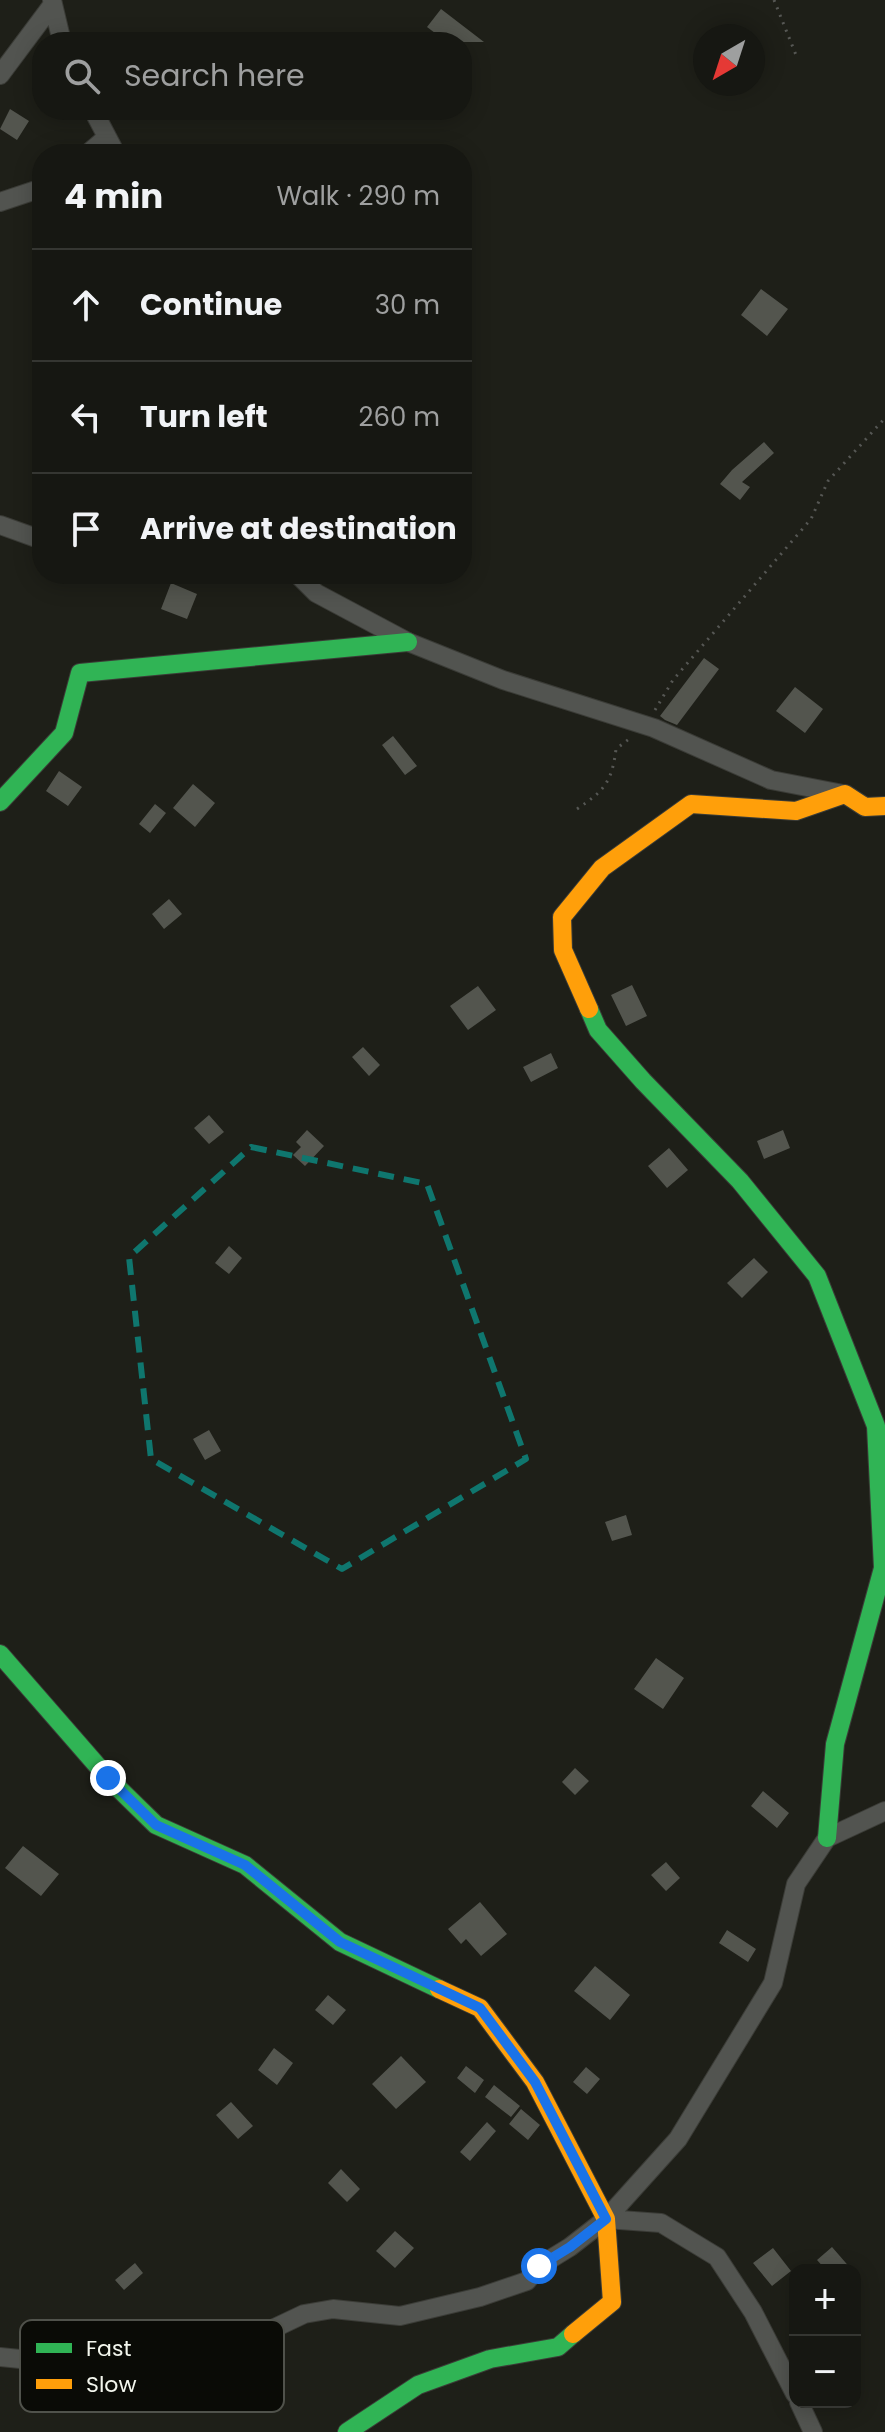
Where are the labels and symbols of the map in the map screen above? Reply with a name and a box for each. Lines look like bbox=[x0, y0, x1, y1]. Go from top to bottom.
north arrow bbox=[693, 24, 765, 96]
route end bbox=[90, 1760, 126, 1796]
route start bbox=[521, 2248, 557, 2284]
legend bbox=[20, 2320, 284, 2412]
text: Fast bbox=[86, 2333, 131, 2364]
text: Slow bbox=[86, 2369, 136, 2400]

